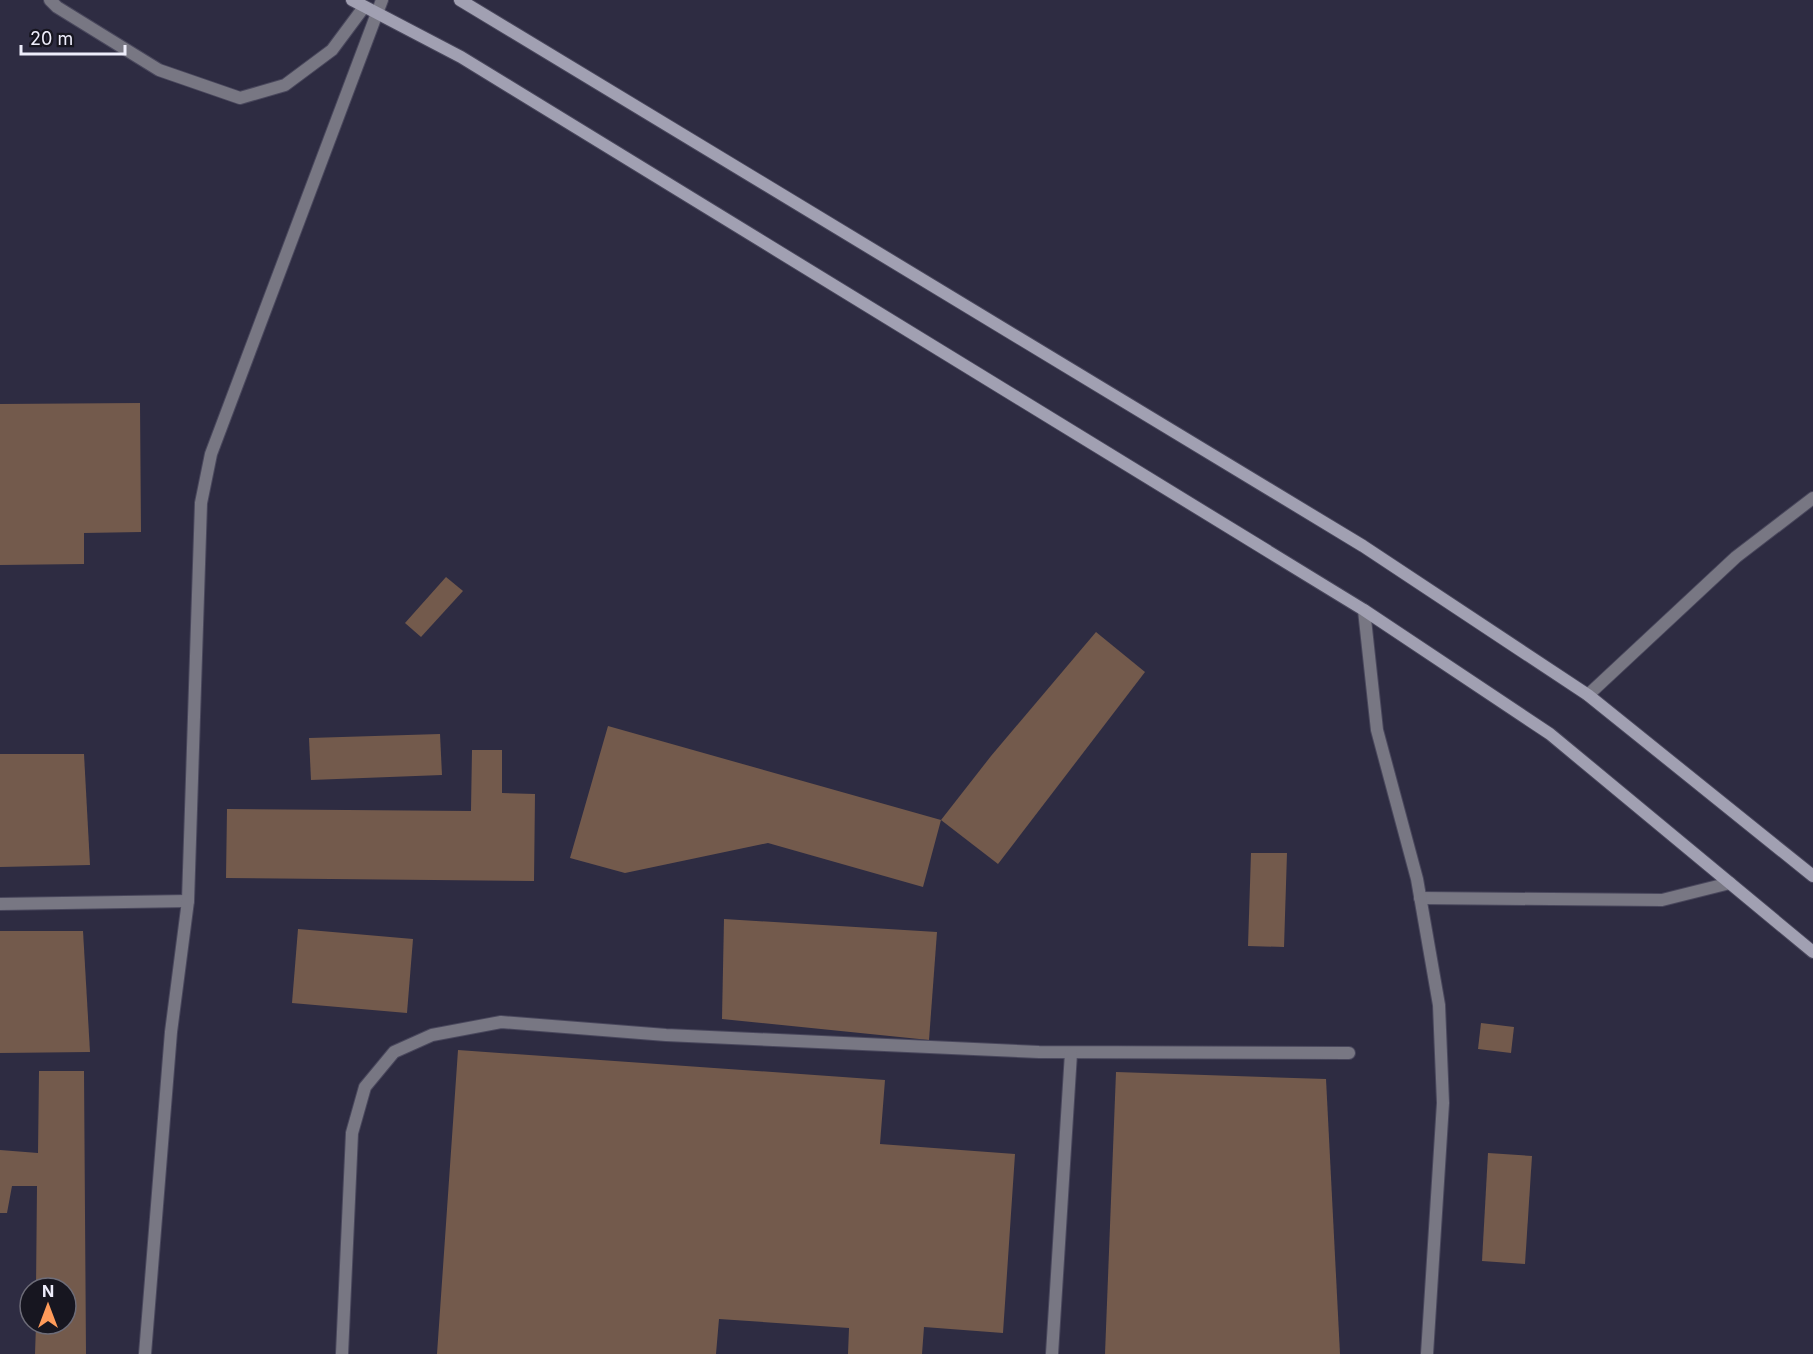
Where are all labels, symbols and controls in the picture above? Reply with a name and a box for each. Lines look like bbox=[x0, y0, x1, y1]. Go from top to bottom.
scale bar bbox=[21, 18, 124, 56]
text: 20 m bbox=[30, 28, 73, 49]
north arrow bbox=[18, 1276, 78, 1336]
text: N bbox=[42, 1281, 54, 1301]

